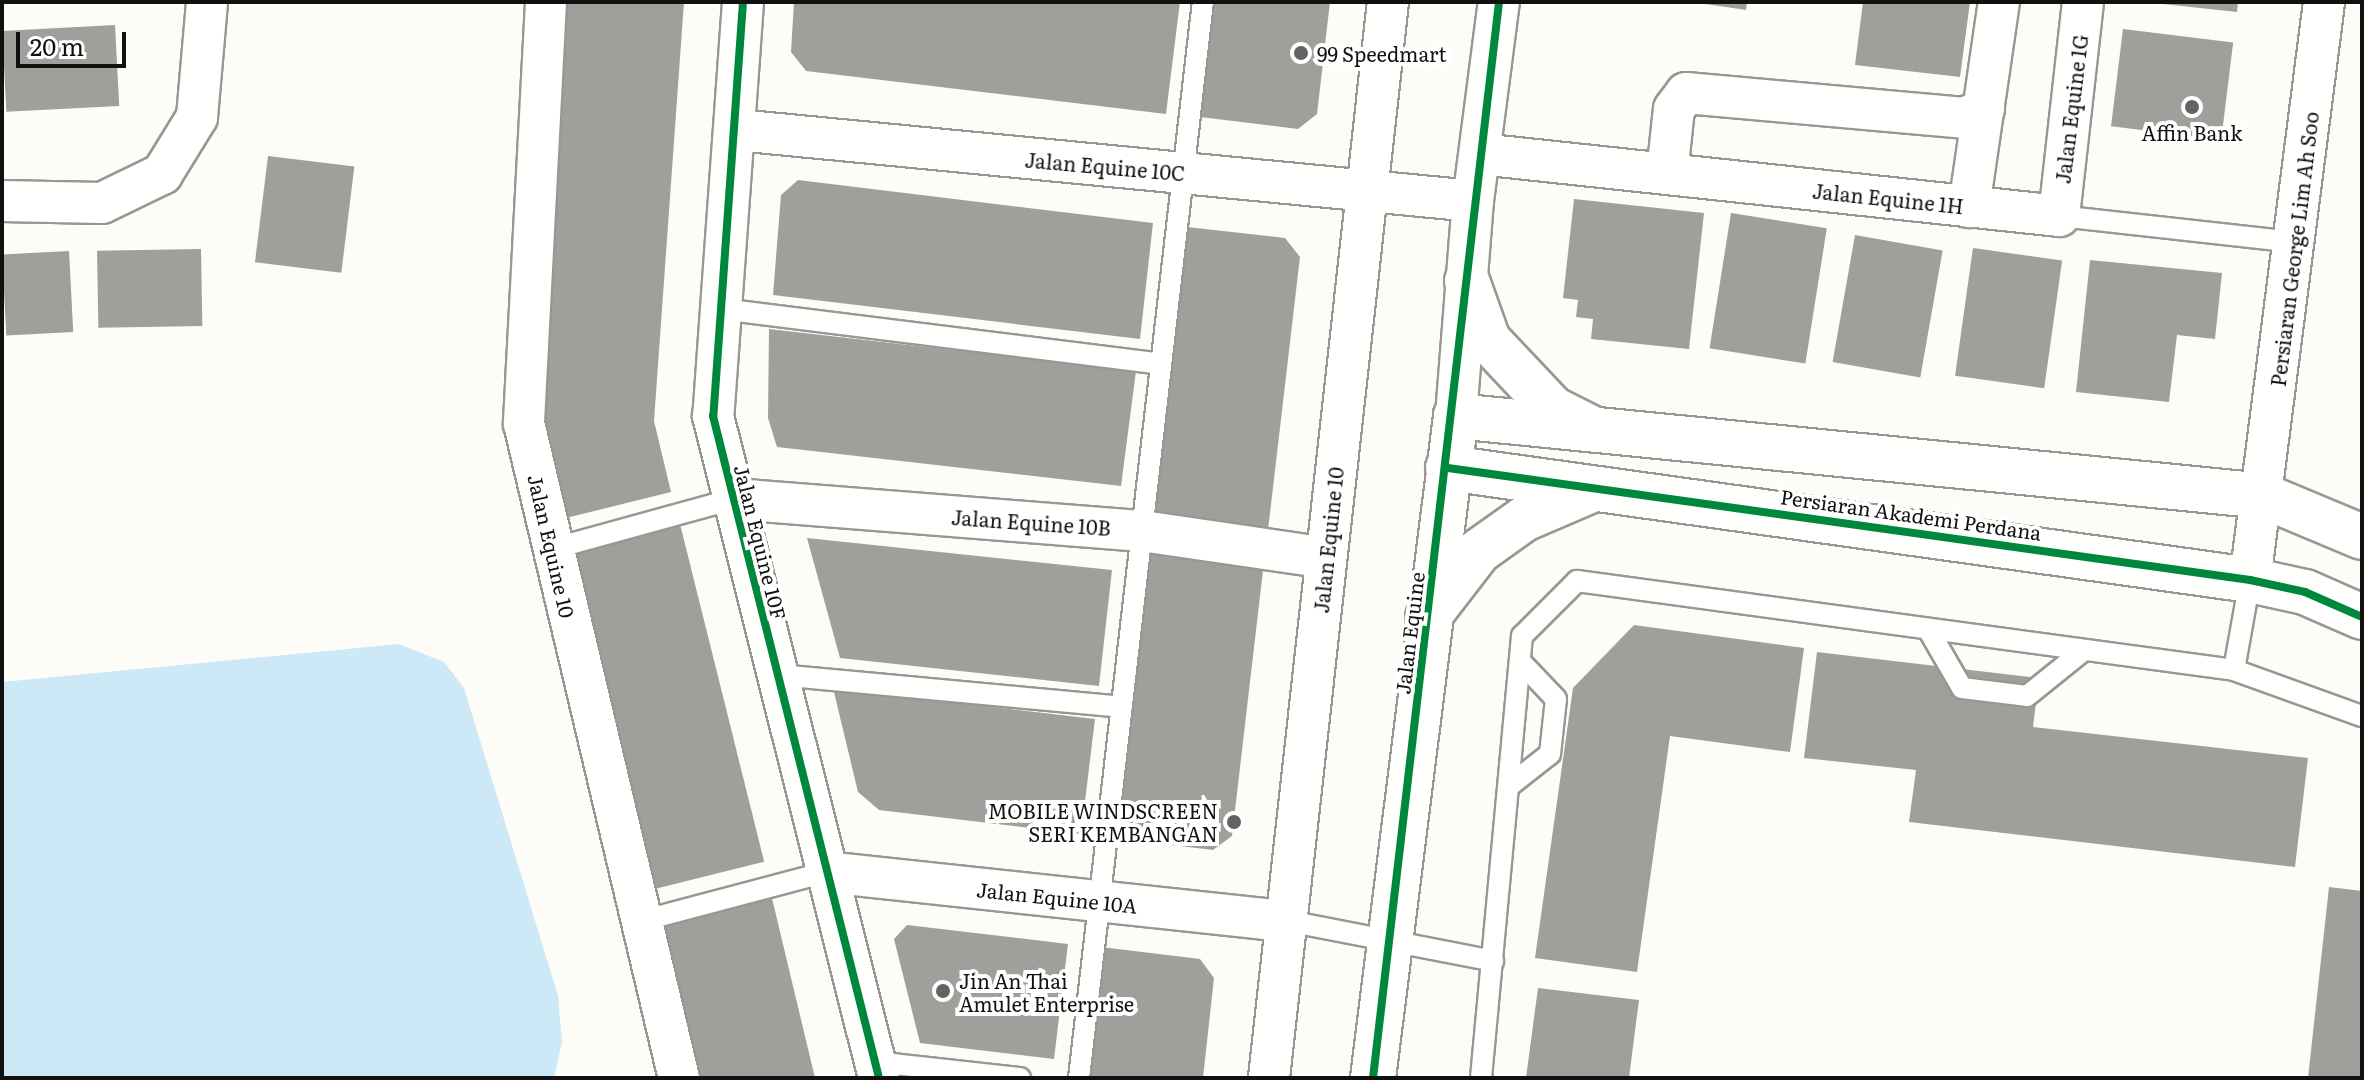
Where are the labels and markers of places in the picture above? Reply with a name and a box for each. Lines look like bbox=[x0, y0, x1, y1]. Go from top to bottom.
place label: 99 Speedmart bbox=[1317, 41, 1447, 65]
marker: 99 Speedmart bbox=[1292, 44, 1310, 62]
marker: Affin Bank bbox=[2183, 98, 2201, 116]
place label: Affin Bank bbox=[2142, 120, 2242, 144]
place label: MOBILE WINDSCREEN SERI KEMBANGAN bbox=[988, 798, 1218, 845]
marker: MOBILE WINDSCREEN SERI KEMBANGAN bbox=[1225, 813, 1243, 831]
place label: Jin An Thai Amulet Enterprise bbox=[959, 968, 1134, 1015]
marker: Jin An Thai Amulet Enterprise bbox=[934, 982, 952, 1000]

